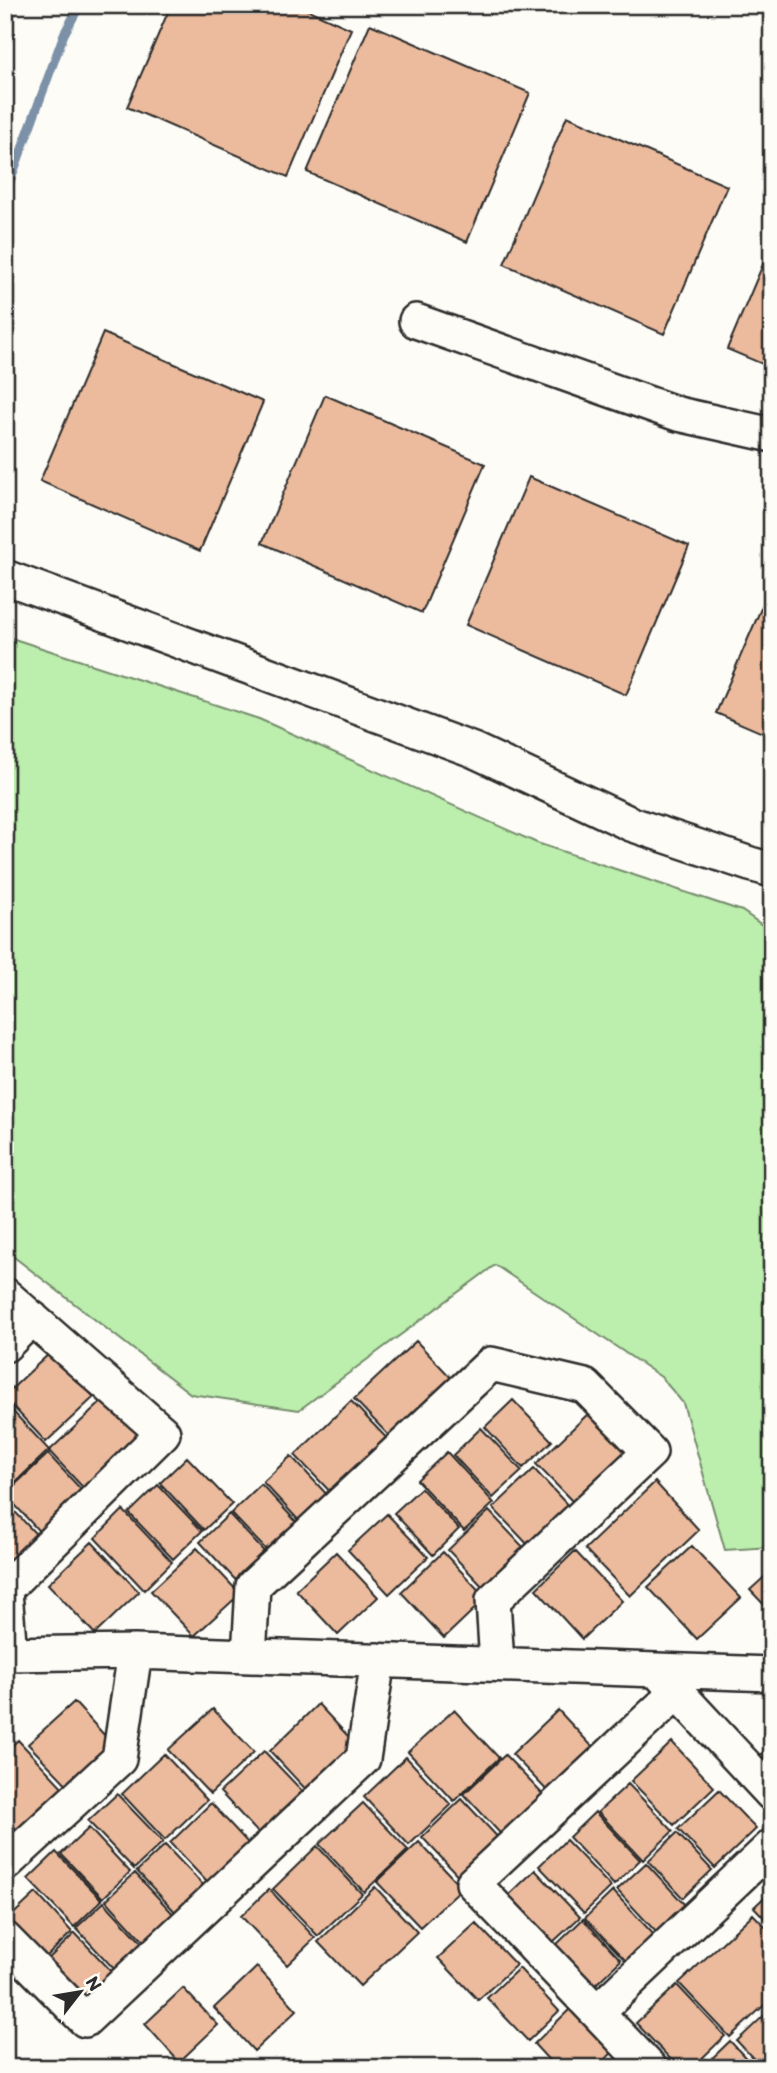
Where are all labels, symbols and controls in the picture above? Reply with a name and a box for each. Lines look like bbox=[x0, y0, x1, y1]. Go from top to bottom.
north arrow bbox=[46, 1958, 116, 2028]
text: N bbox=[81, 1972, 107, 1995]

